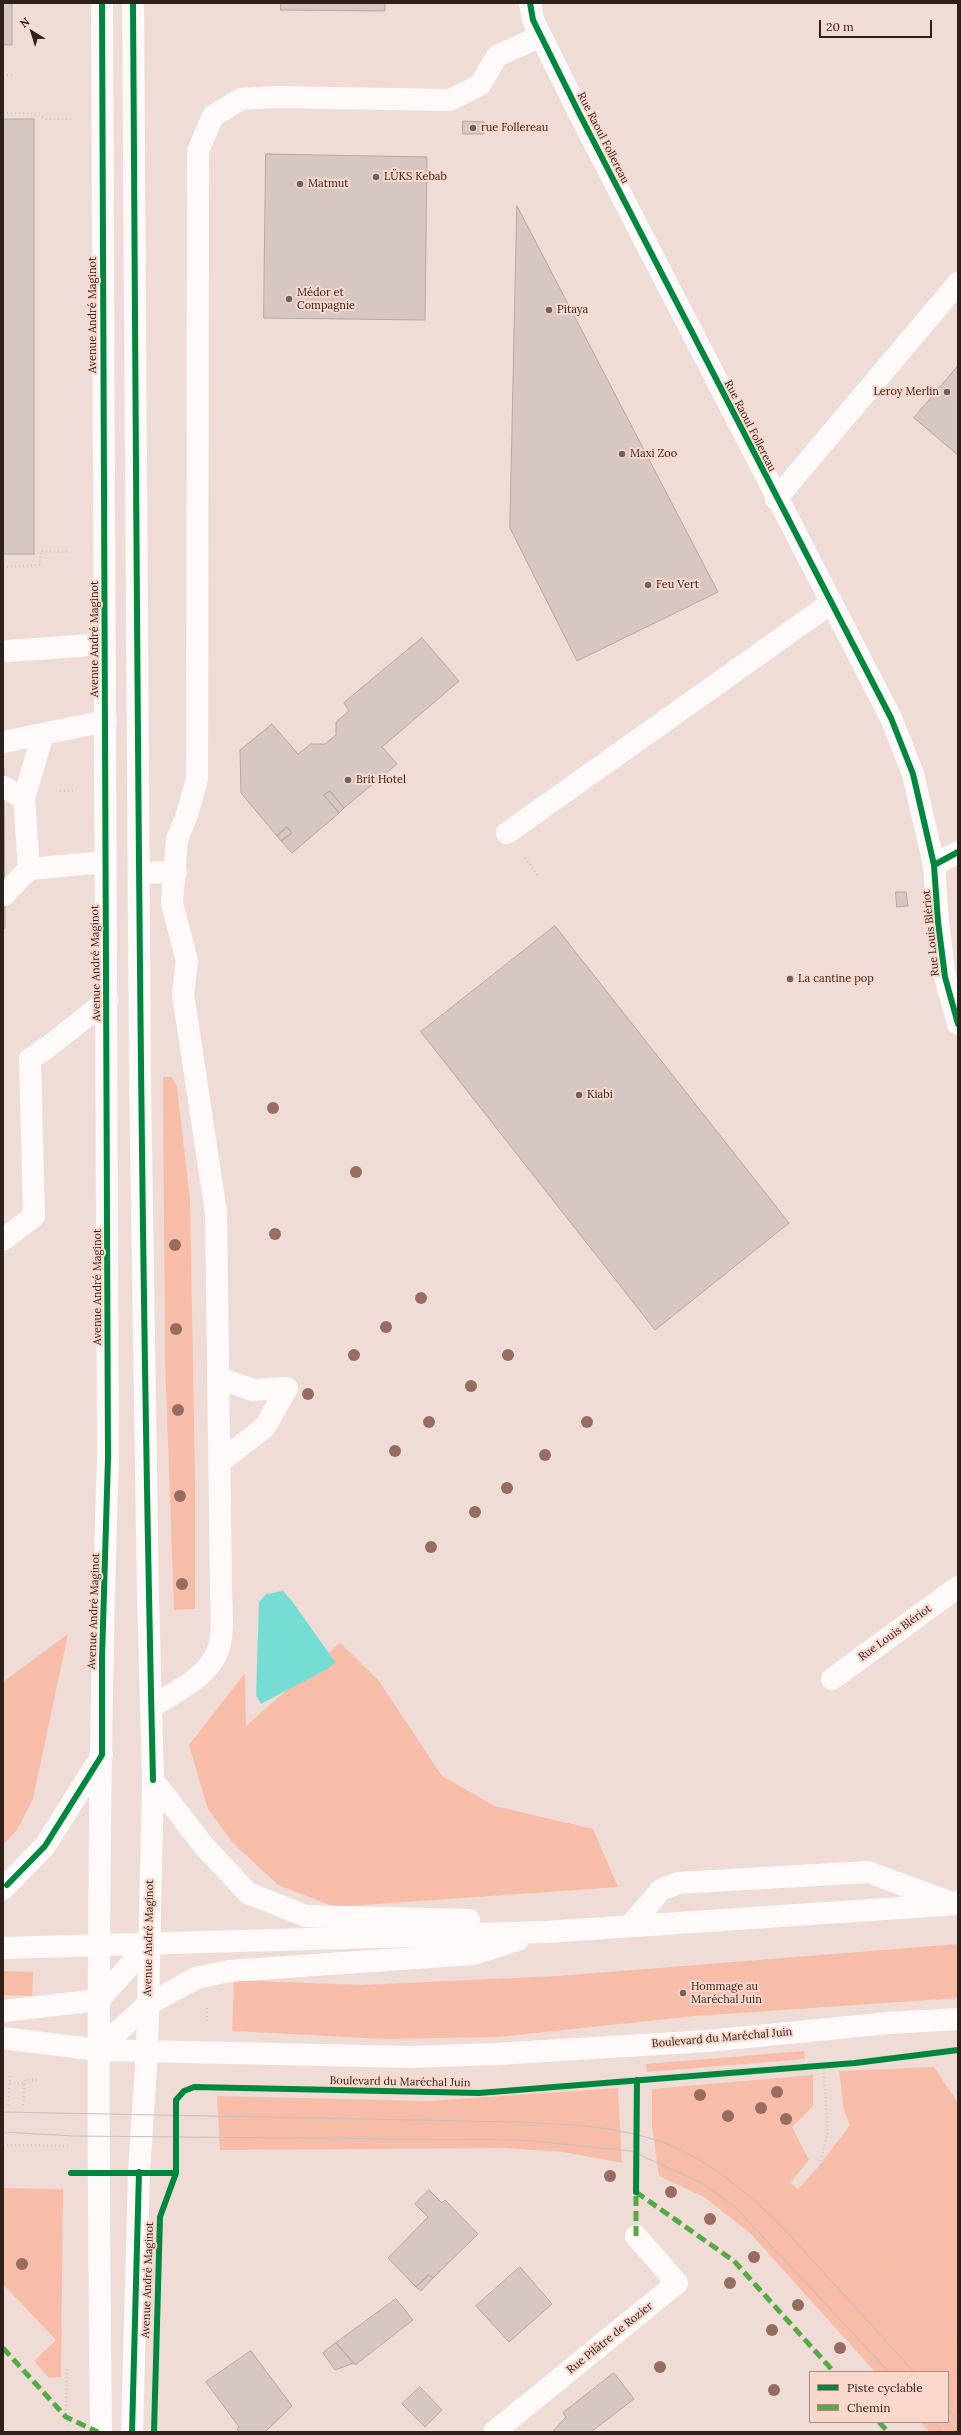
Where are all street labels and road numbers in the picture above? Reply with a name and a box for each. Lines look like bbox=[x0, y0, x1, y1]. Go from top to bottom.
street label: Rue Raoul Follereau bbox=[574, 90, 632, 186]
street label: Avenue André Maginot bbox=[86, 257, 100, 373]
street label: Rue Raoul Follereau bbox=[721, 378, 779, 474]
street label: Avenue André Maginot bbox=[88, 581, 102, 697]
street label: Rue Louis Blériot bbox=[920, 889, 942, 977]
street label: Avenue André Maginot bbox=[88, 905, 104, 1021]
street label: Avenue André Maginot bbox=[91, 1229, 105, 1345]
street label: Avenue André Maginot bbox=[85, 1553, 103, 1669]
street label: Rue Louis Blériot bbox=[856, 1602, 934, 1664]
street label: Avenue André Maginot bbox=[141, 1880, 157, 1996]
street label: Boulevard du Maréchal Juin bbox=[651, 2025, 793, 2051]
street label: Boulevard du Maréchal Juin bbox=[329, 2074, 471, 2090]
street label: Avenue André Maginot bbox=[139, 2222, 157, 2338]
street label: Rue Pilâtre de Rozier bbox=[564, 2299, 656, 2377]

